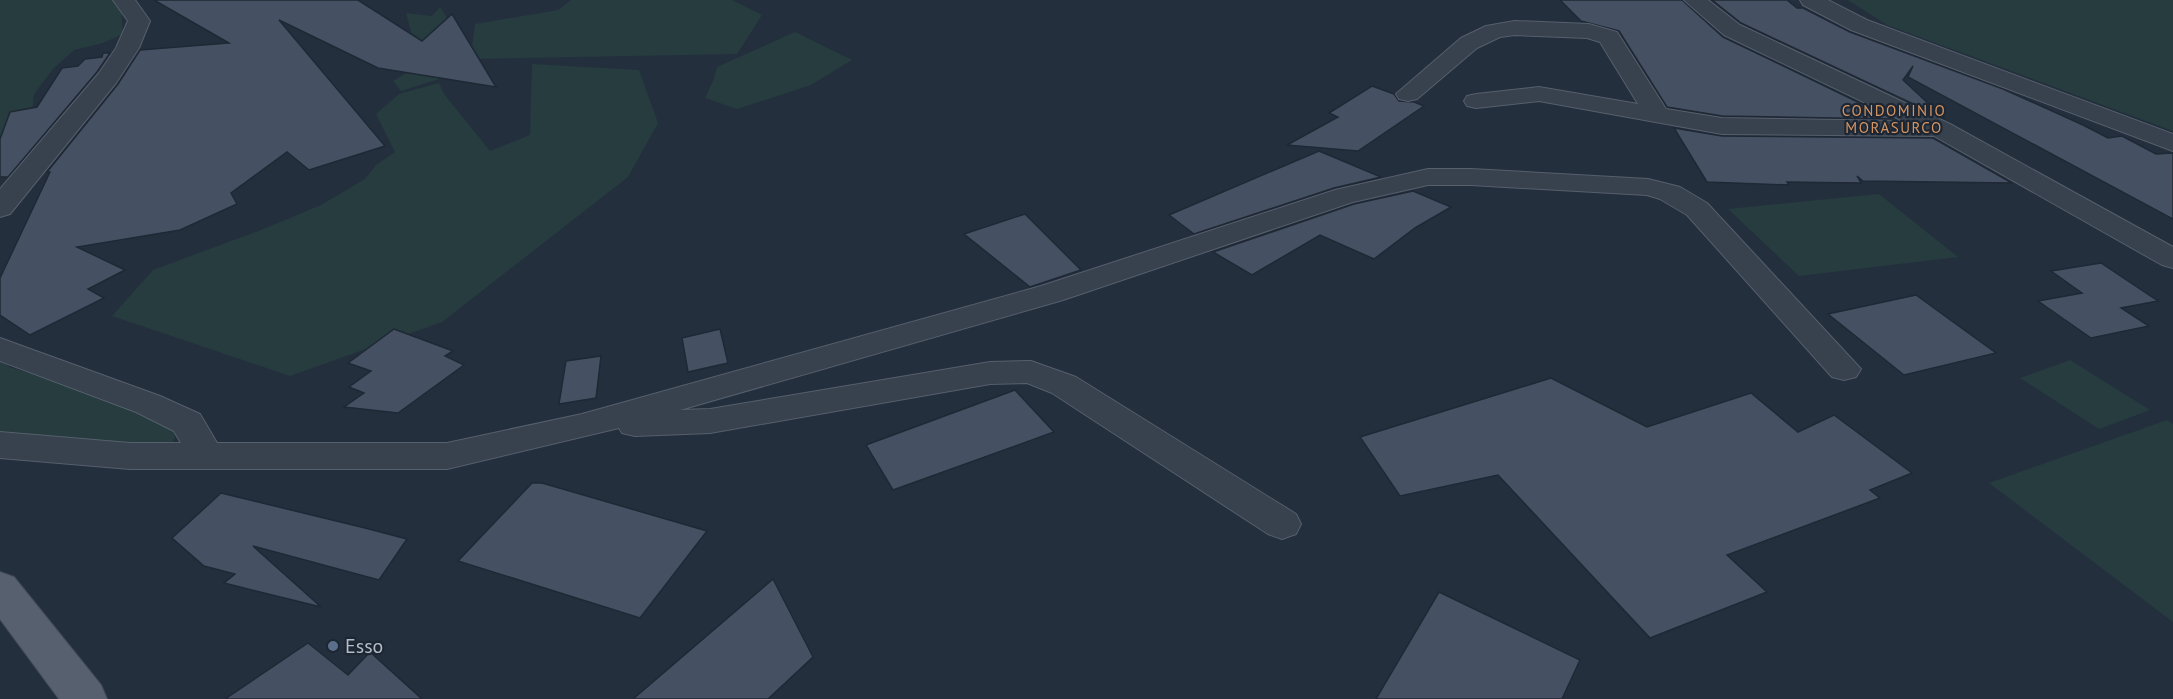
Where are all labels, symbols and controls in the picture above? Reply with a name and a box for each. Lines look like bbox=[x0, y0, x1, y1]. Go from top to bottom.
district label: CONDOMINIO MORASURCO bbox=[1842, 101, 1946, 137]
place label: Esso bbox=[345, 633, 383, 659]
marker: Esso bbox=[326, 639, 340, 653]

